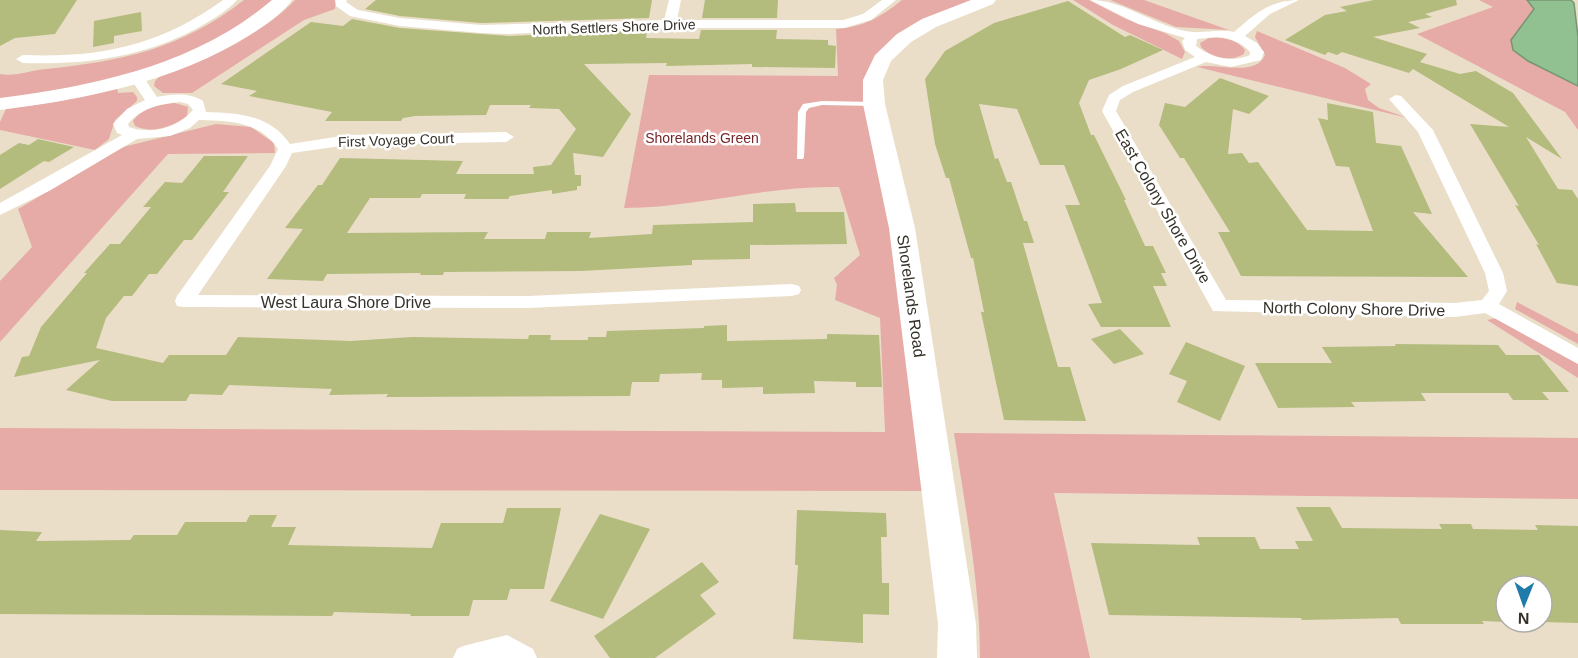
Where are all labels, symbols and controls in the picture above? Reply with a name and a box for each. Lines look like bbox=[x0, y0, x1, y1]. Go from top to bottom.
street label: North Settlers Shore Drive bbox=[532, 16, 696, 38]
street label: East Colony Shore Drive bbox=[1112, 126, 1214, 286]
street label: First Voyage Court bbox=[338, 130, 454, 150]
park label: Shorelands Green bbox=[645, 130, 759, 146]
street label: Shorelands Road bbox=[894, 234, 928, 358]
street label: West Laura Shore Drive bbox=[261, 294, 431, 311]
street label: North Colony Shore Drive bbox=[1263, 299, 1445, 319]
north arrow bbox=[1494, 574, 1554, 634]
text: N bbox=[1518, 610, 1530, 627]

